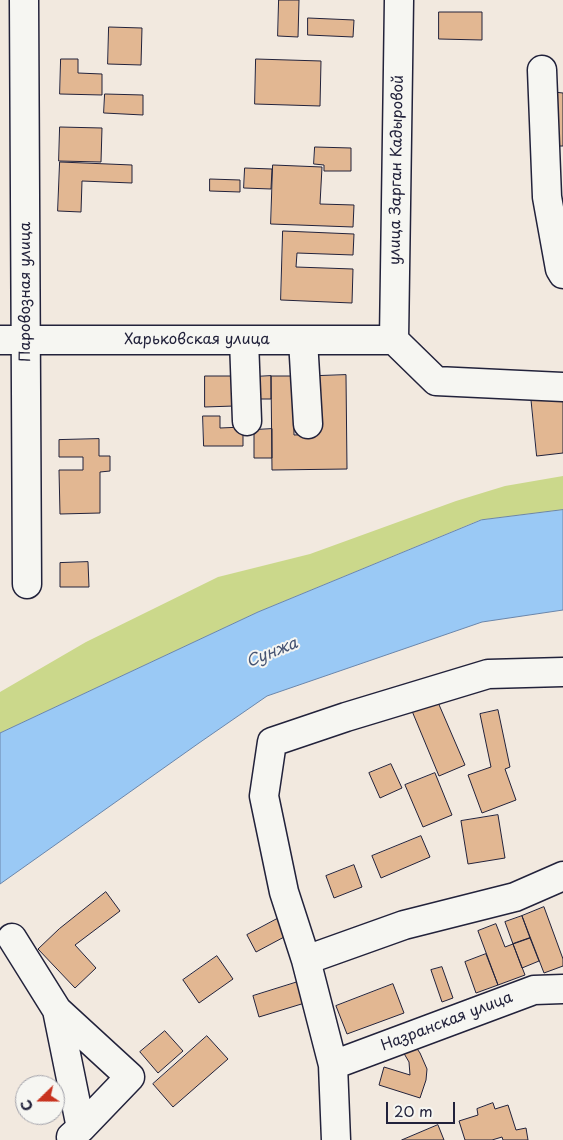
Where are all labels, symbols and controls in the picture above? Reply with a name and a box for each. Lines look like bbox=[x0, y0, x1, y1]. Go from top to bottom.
street label: улица Зарган Кадыровой bbox=[386, 75, 408, 265]
street label: Паровозная улица bbox=[17, 222, 35, 362]
street label: Харьковская улица bbox=[124, 331, 270, 349]
water label: Сунжа bbox=[243, 634, 301, 672]
street label: Назранская улица bbox=[379, 989, 515, 1055]
north arrow bbox=[15, 1075, 65, 1125]
scale bar bbox=[388, 1092, 457, 1124]
text: С bbox=[15, 1097, 38, 1114]
text: 20 m bbox=[394, 1099, 433, 1122]

